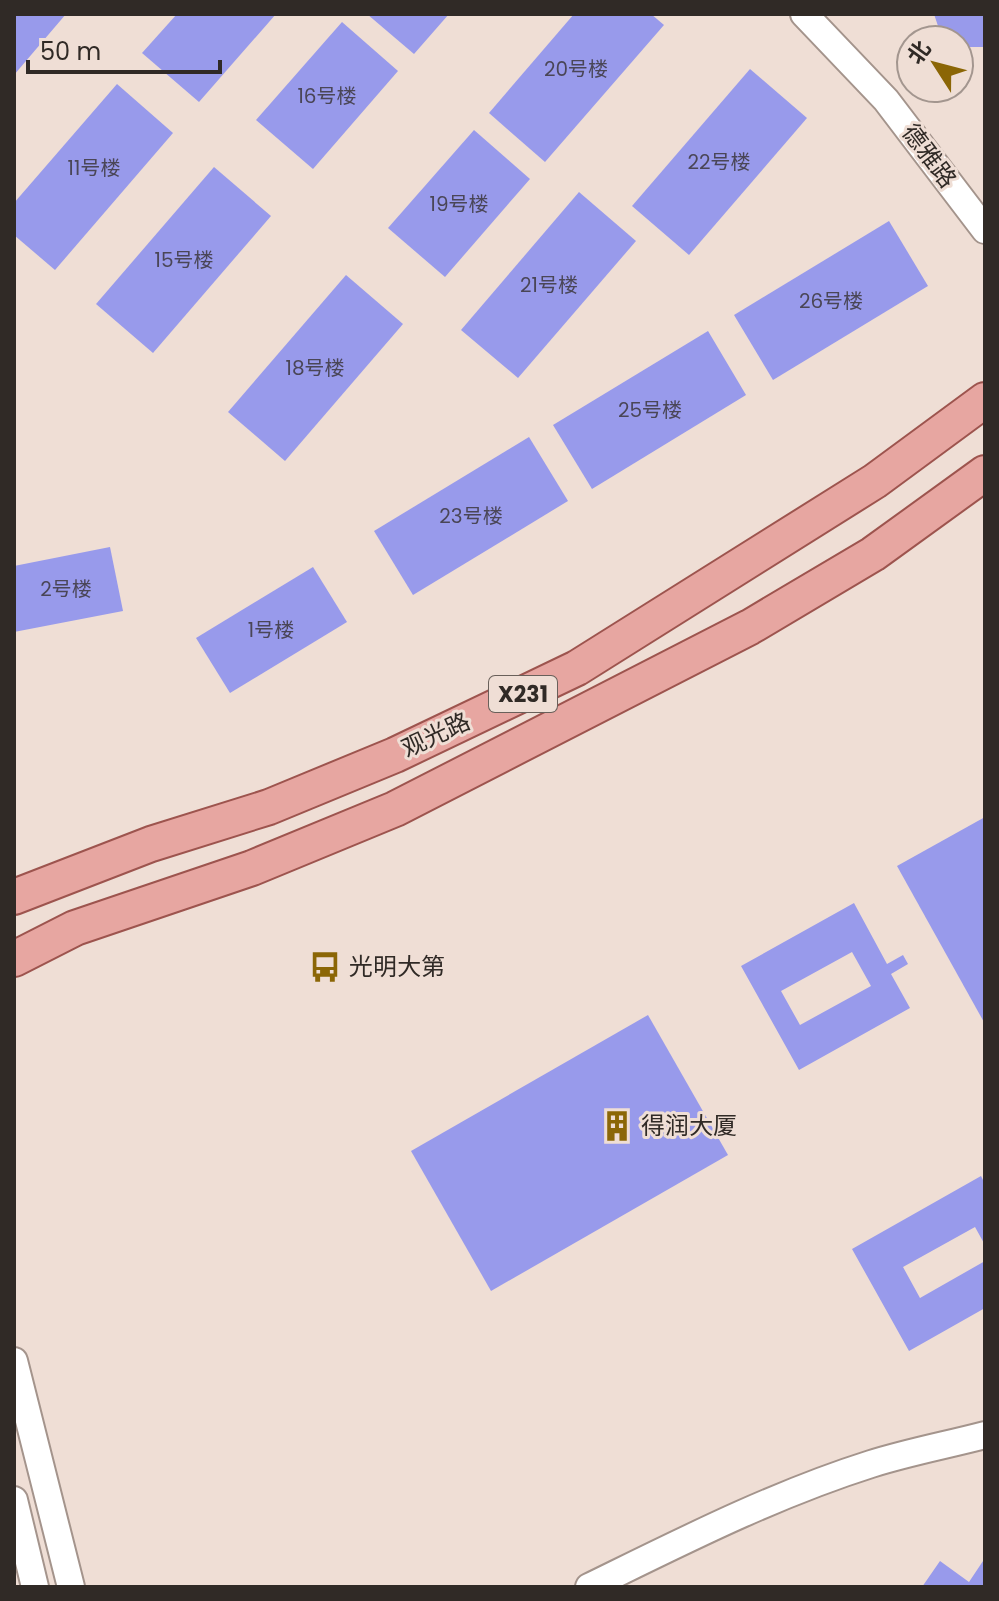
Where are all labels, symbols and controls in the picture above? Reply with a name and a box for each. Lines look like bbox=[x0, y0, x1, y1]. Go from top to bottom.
scale bar bbox=[28, 24, 220, 74]
north arrow bbox=[895, 24, 975, 104]
text: 50 m bbox=[40, 35, 101, 68]
text: 北 bbox=[900, 35, 938, 71]
house number: 20号楼 bbox=[544, 55, 608, 83]
house number: 16号楼 bbox=[297, 82, 357, 110]
street label: 德雅路 bbox=[895, 117, 964, 194]
house number: 22号楼 bbox=[688, 148, 751, 176]
house number: 11号楼 bbox=[68, 154, 120, 182]
house number: 19号楼 bbox=[430, 190, 489, 218]
house number: 15号楼 bbox=[155, 246, 213, 274]
house number: 21号楼 bbox=[520, 271, 578, 299]
house number: 26号楼 bbox=[799, 287, 863, 315]
house number: 18号楼 bbox=[285, 354, 345, 382]
house number: 25号楼 bbox=[618, 396, 682, 424]
house number: 23号楼 bbox=[439, 502, 503, 530]
house number: 2号楼 bbox=[40, 575, 92, 603]
house number: 1号楼 bbox=[248, 616, 294, 644]
road number: X231 bbox=[489, 676, 557, 712]
street label: 观光路 bbox=[396, 704, 475, 765]
bus stop icon: 光明大第 bbox=[308, 950, 342, 984]
place label: 光明大第 bbox=[349, 950, 445, 983]
building icon: 得润大厦 bbox=[600, 1109, 634, 1143]
place label: 得润大厦 bbox=[641, 1109, 737, 1142]

